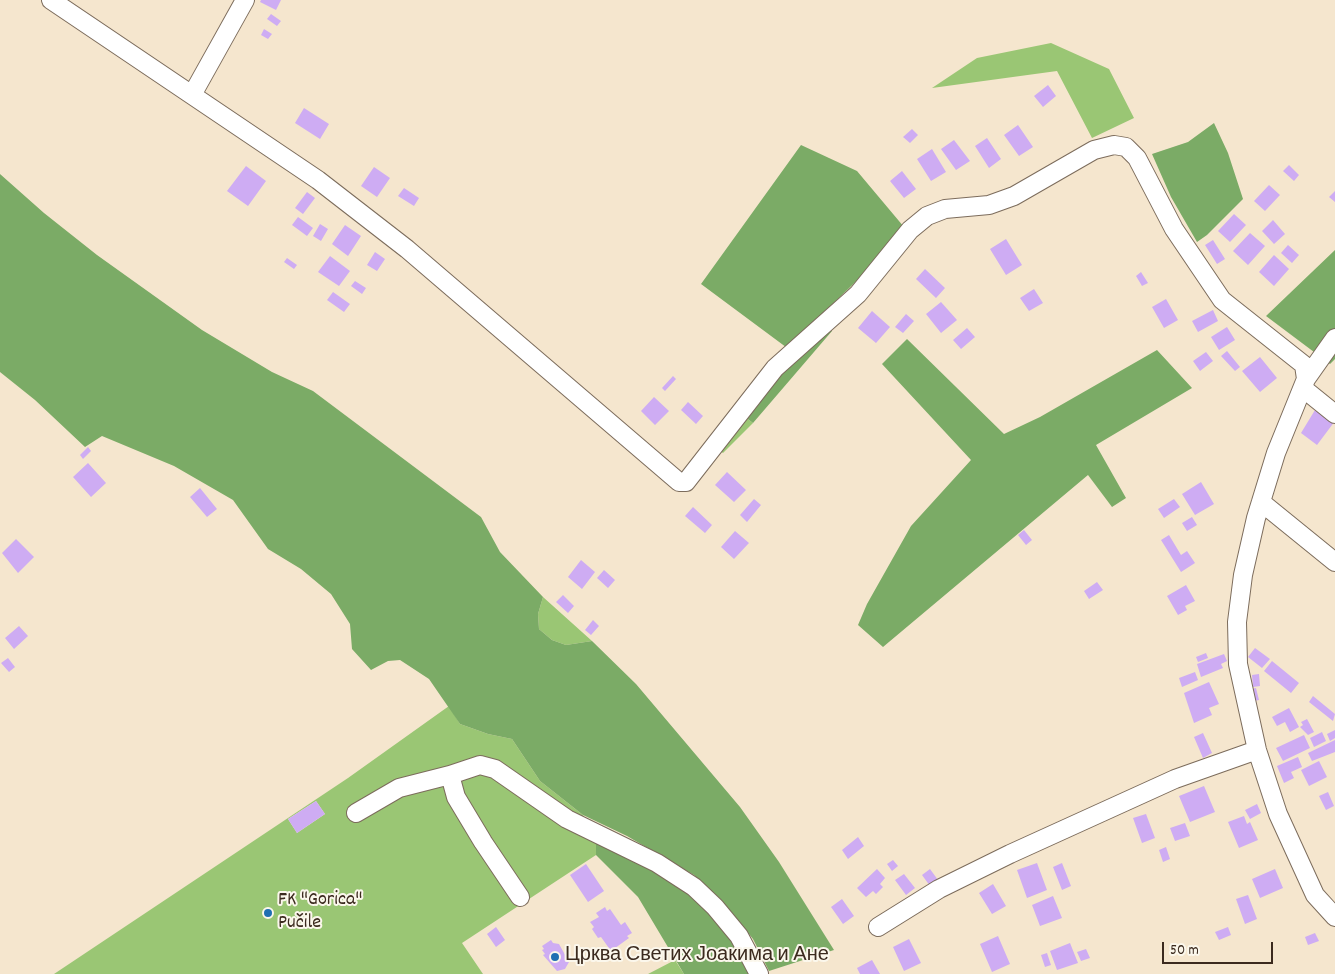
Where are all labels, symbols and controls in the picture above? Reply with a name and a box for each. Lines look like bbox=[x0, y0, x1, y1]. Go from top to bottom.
place label: FK "Gorica" Pučile bbox=[278, 889, 362, 936]
marker: FK "Gorica" Pučile bbox=[262, 907, 274, 919]
scale bar bbox=[1165, 932, 1276, 964]
text: 50 m bbox=[1170, 940, 1199, 962]
place label: Црква Светих Јоакима и Ане bbox=[565, 945, 829, 969]
marker: Црква Светих Јоакима и Ане bbox=[549, 951, 561, 963]

